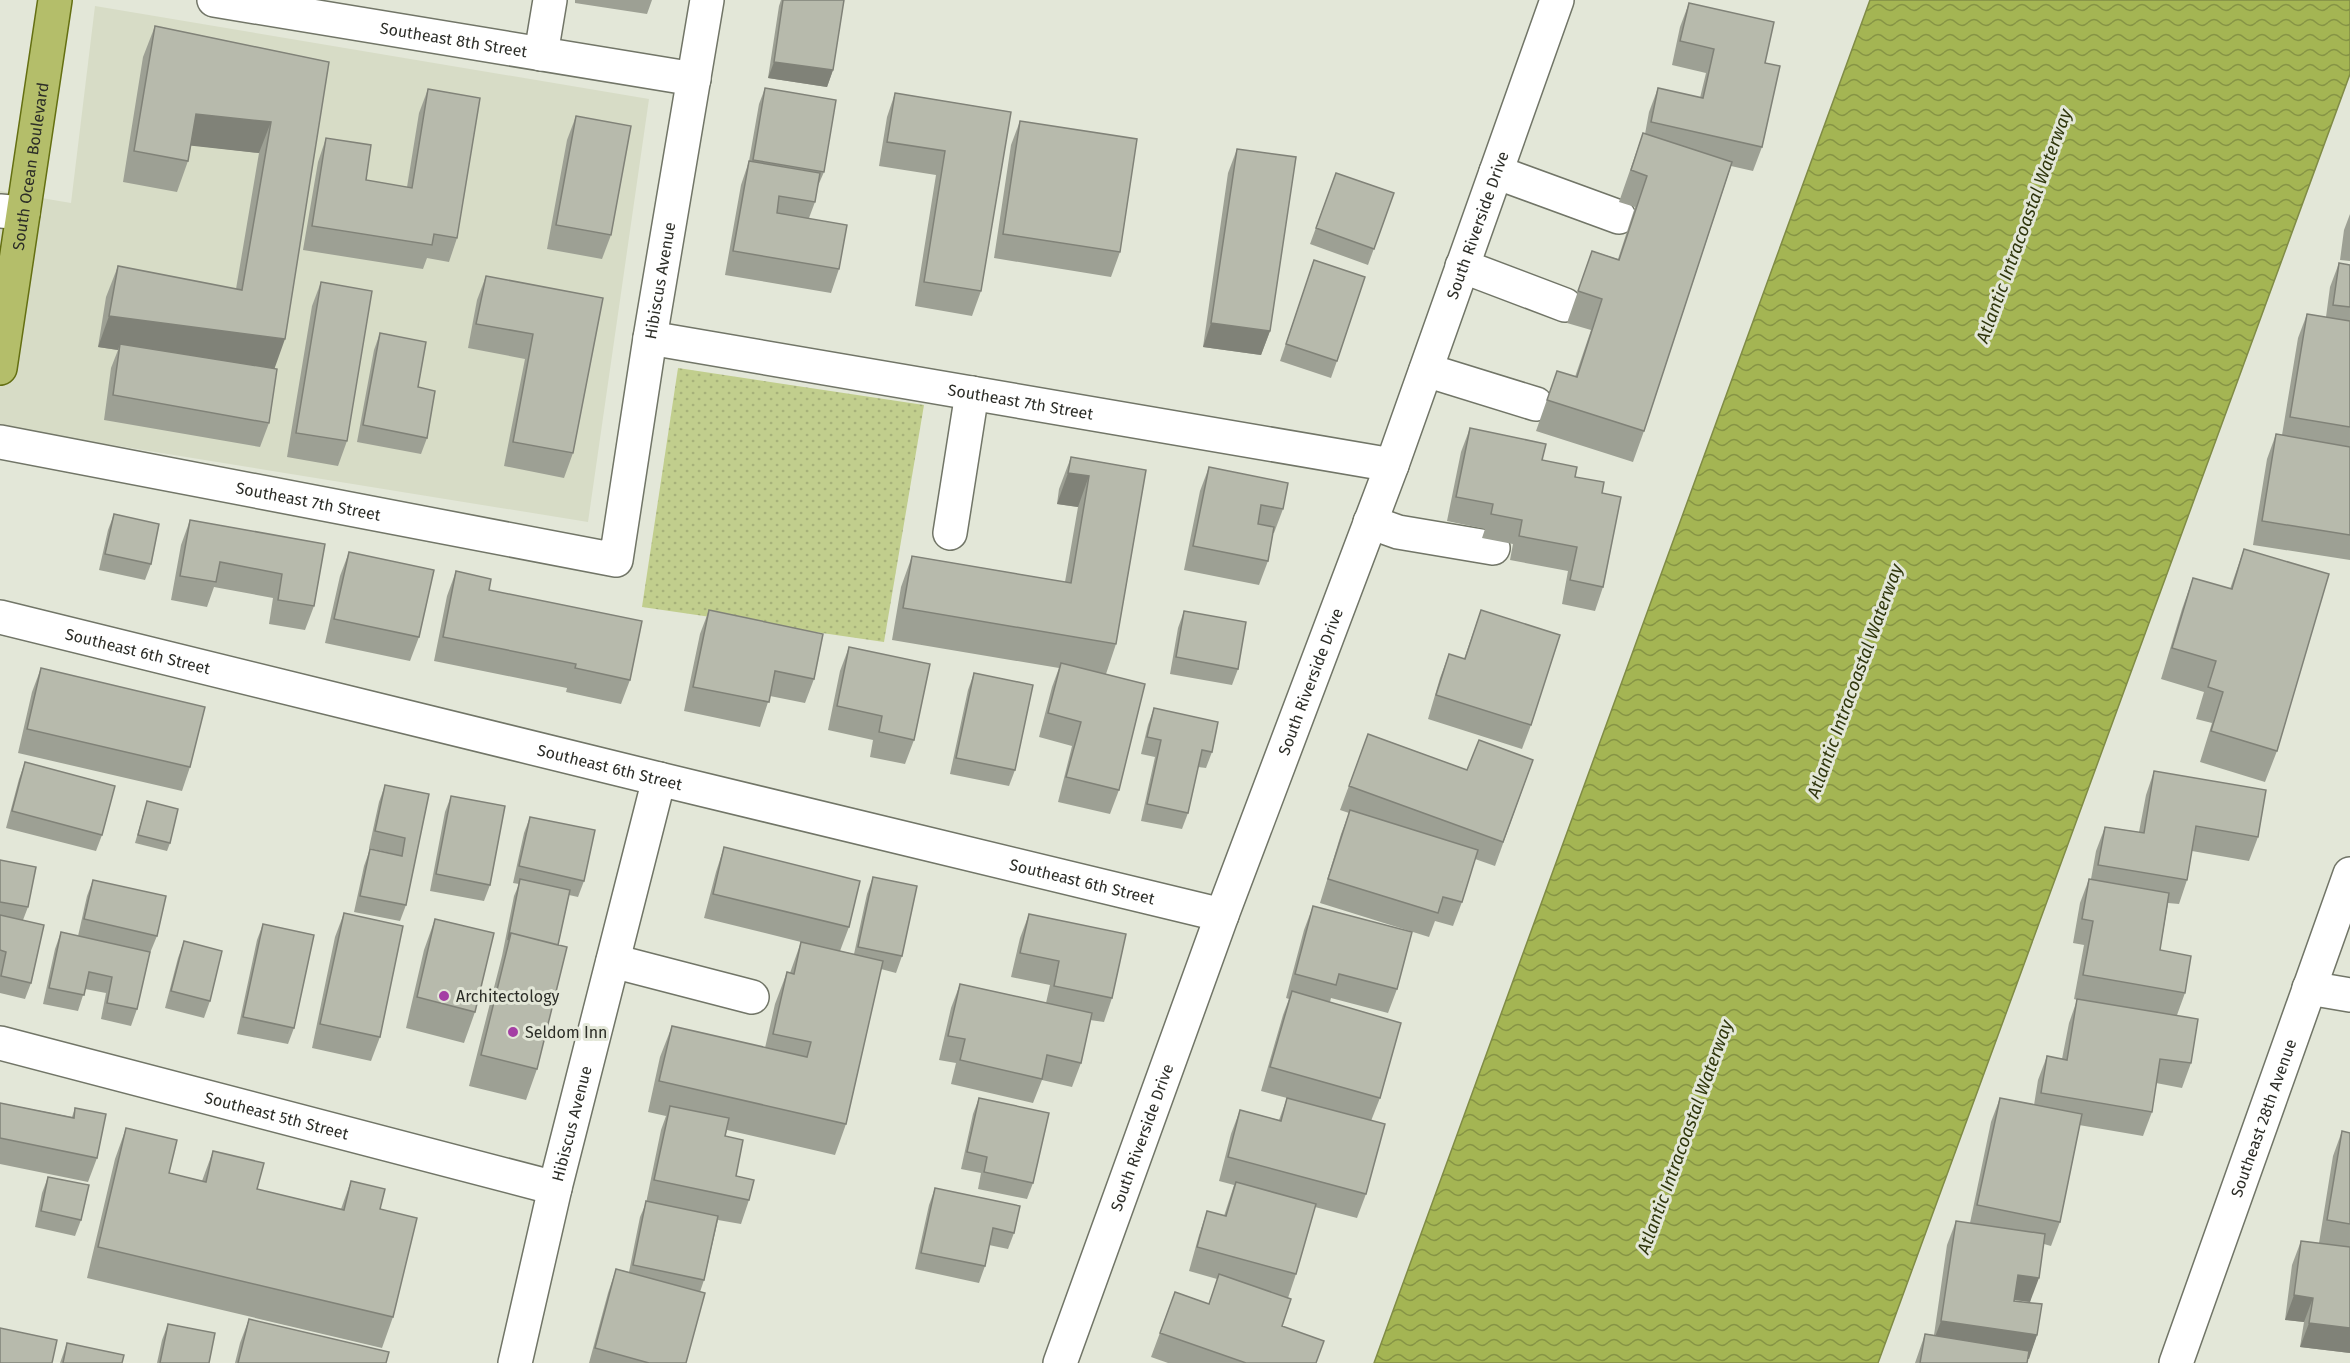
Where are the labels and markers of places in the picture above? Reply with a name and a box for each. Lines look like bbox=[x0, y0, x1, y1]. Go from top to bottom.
place label: Architectology bbox=[456, 987, 559, 1006]
marker: Architectology bbox=[437, 989, 451, 1003]
place label: Seldom Inn bbox=[525, 1023, 607, 1042]
marker: Seldom Inn bbox=[506, 1025, 520, 1039]

